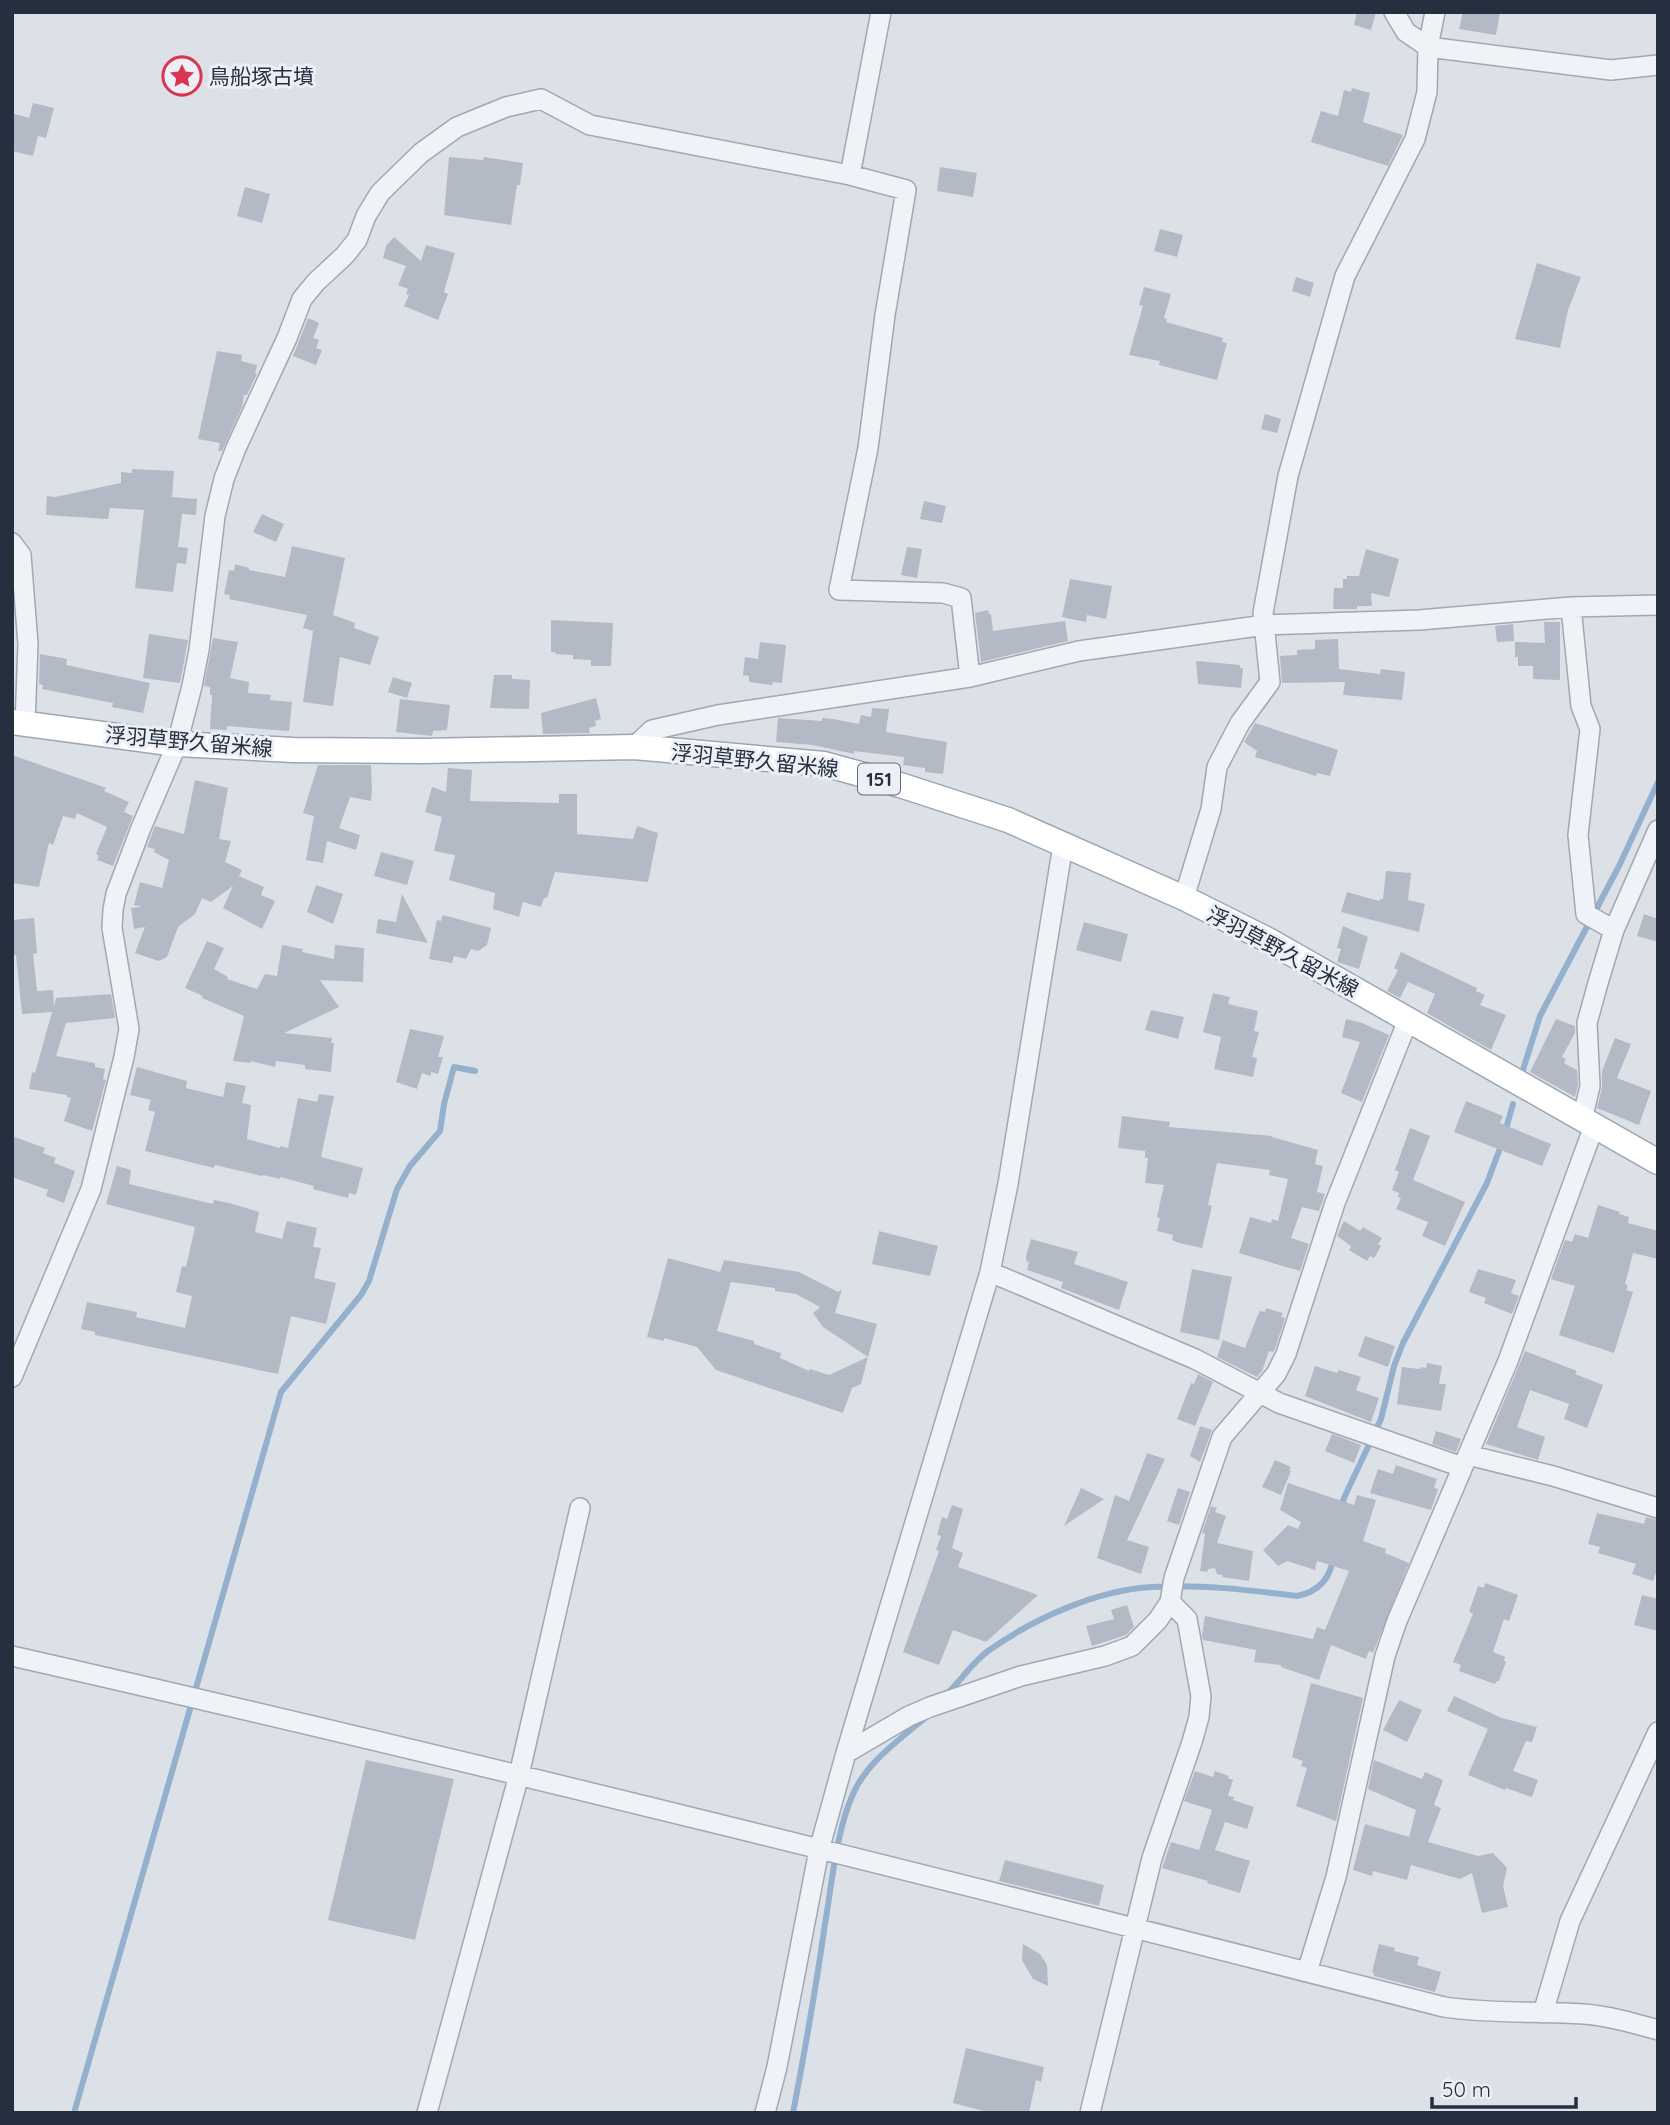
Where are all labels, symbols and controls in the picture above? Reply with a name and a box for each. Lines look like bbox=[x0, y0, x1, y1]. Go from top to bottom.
place icon: 鳥船塚古墳 bbox=[161, 55, 203, 97]
place label: 鳥船塚古墳 bbox=[209, 63, 314, 89]
street label: 浮羽草野久留米線 bbox=[104, 721, 274, 761]
street label: 浮羽草野久留米線 bbox=[670, 738, 840, 782]
road number: 151 bbox=[858, 764, 900, 794]
street label: 浮羽草野久留米線 bbox=[1203, 900, 1363, 1002]
scale bar bbox=[1432, 2066, 1576, 2110]
text: 50 m bbox=[1442, 2076, 1491, 2102]

